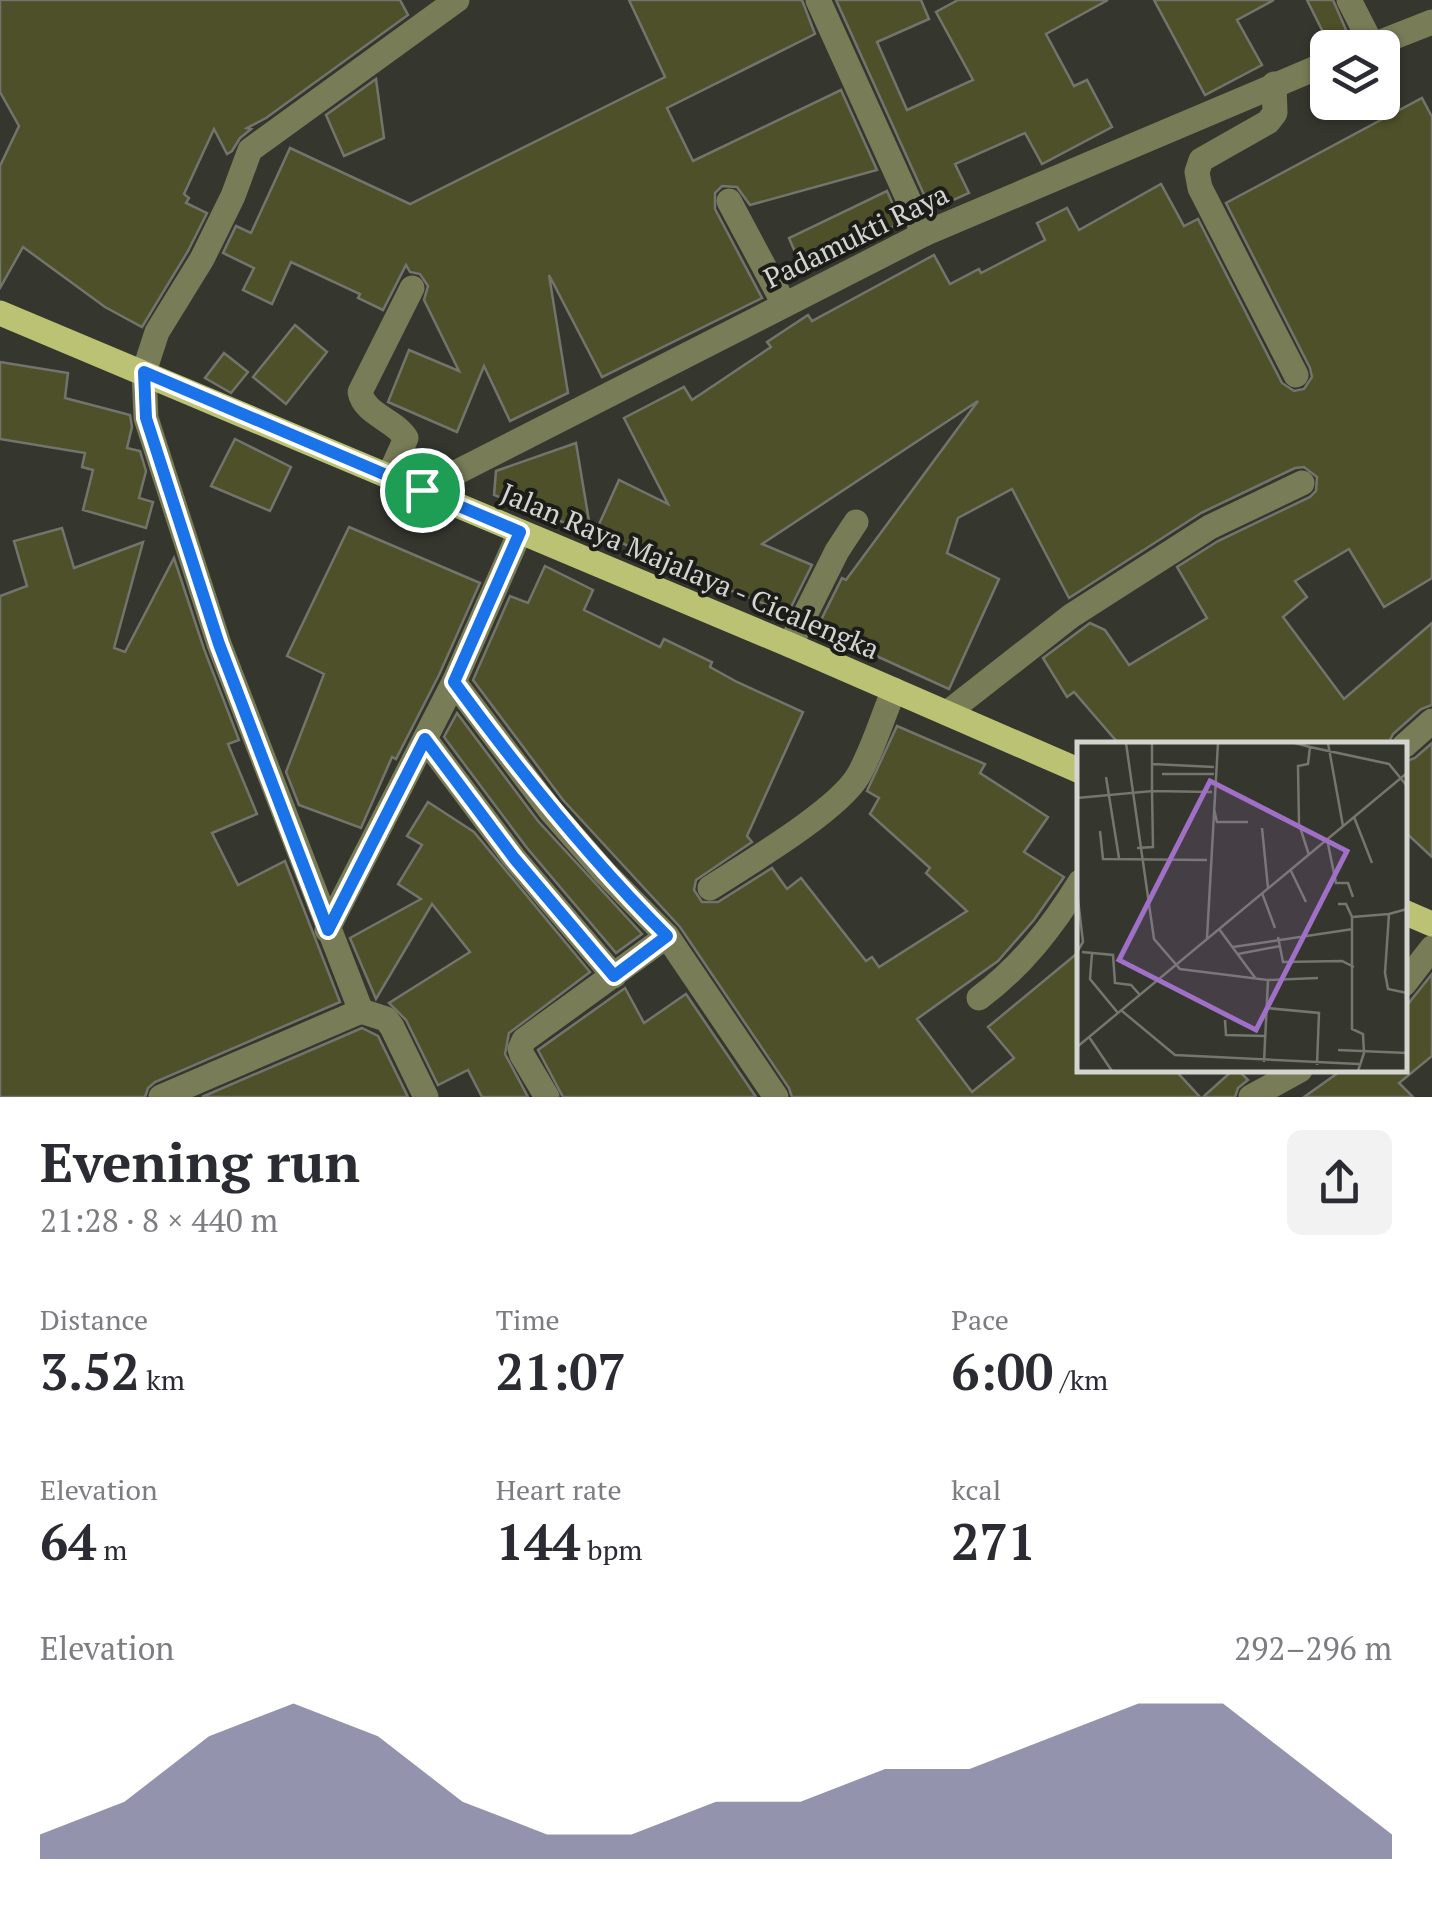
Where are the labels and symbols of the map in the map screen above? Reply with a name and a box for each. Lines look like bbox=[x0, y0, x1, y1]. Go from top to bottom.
street label: Padamukti Raya bbox=[757, 175, 954, 296]
pin bbox=[380, 448, 465, 533]
street label: Jalan Raya Majalaya - Cicalengka bbox=[495, 474, 885, 667]
inset map bbox=[1077, 742, 1407, 1072]

